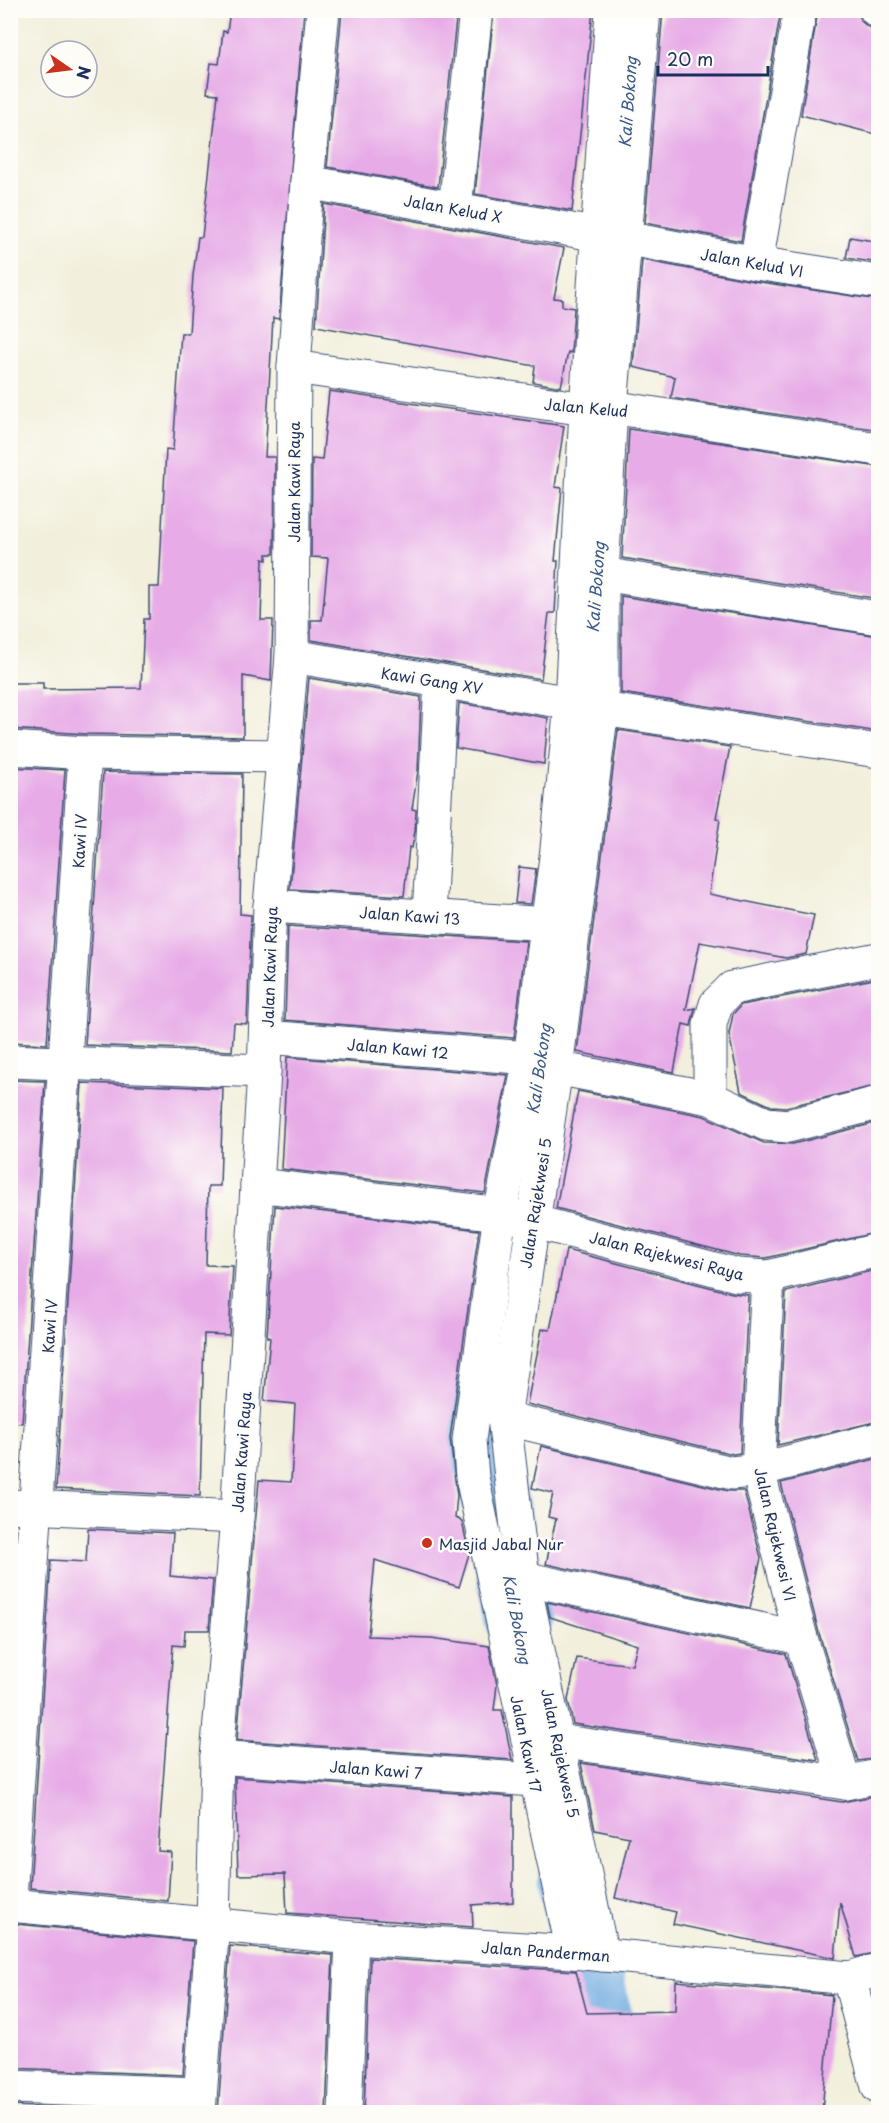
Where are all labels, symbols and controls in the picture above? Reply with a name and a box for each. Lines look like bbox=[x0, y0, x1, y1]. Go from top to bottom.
north arrow bbox=[39, 39, 99, 99]
scale bar bbox=[658, 39, 768, 77]
text: 20 m bbox=[667, 45, 713, 72]
water label: Kali Bokong bbox=[612, 55, 642, 148]
text: N bbox=[71, 64, 98, 82]
street label: Jalan Kelud X bbox=[402, 188, 504, 228]
street label: Jalan Kelud VI bbox=[699, 242, 805, 282]
street label: Jalan Kelud bbox=[543, 392, 629, 422]
street label: Jalan Kawi Raya bbox=[282, 421, 305, 543]
water label: Kali Bokong bbox=[580, 540, 610, 633]
street label: Kawi Gang XV bbox=[380, 661, 484, 699]
street label: Kawi IV bbox=[66, 813, 92, 869]
street label: Jalan Kawi 13 bbox=[359, 900, 461, 930]
street label: Jalan Kawi Raya bbox=[255, 905, 283, 1028]
water label: Kali Bokong bbox=[520, 1021, 556, 1116]
street label: Jalan Kawi 12 bbox=[346, 1032, 450, 1064]
street label: Jalan Rajekwesi 5 bbox=[513, 1136, 557, 1270]
street label: Jalan Rajekwesi Raya bbox=[587, 1225, 747, 1285]
street label: Kawi IV bbox=[36, 1298, 62, 1354]
street label: Jalan Kawi Raya bbox=[225, 1390, 257, 1513]
street label: Jalan Rajekwesi VI bbox=[749, 1465, 803, 1603]
place label: Masjid Jabal Nur bbox=[439, 1532, 563, 1555]
marker: Masjid Jabal Nur bbox=[420, 1536, 434, 1550]
water label: Kali Bokong bbox=[498, 1572, 539, 1667]
street label: Jalan Rajekwesi 5 bbox=[536, 1686, 586, 1820]
street label: Jalan Kawi 17 bbox=[505, 1693, 549, 1795]
street label: Jalan Kawi 7 bbox=[329, 1754, 424, 1784]
street label: Jalan Panderman bbox=[481, 1935, 611, 1967]

